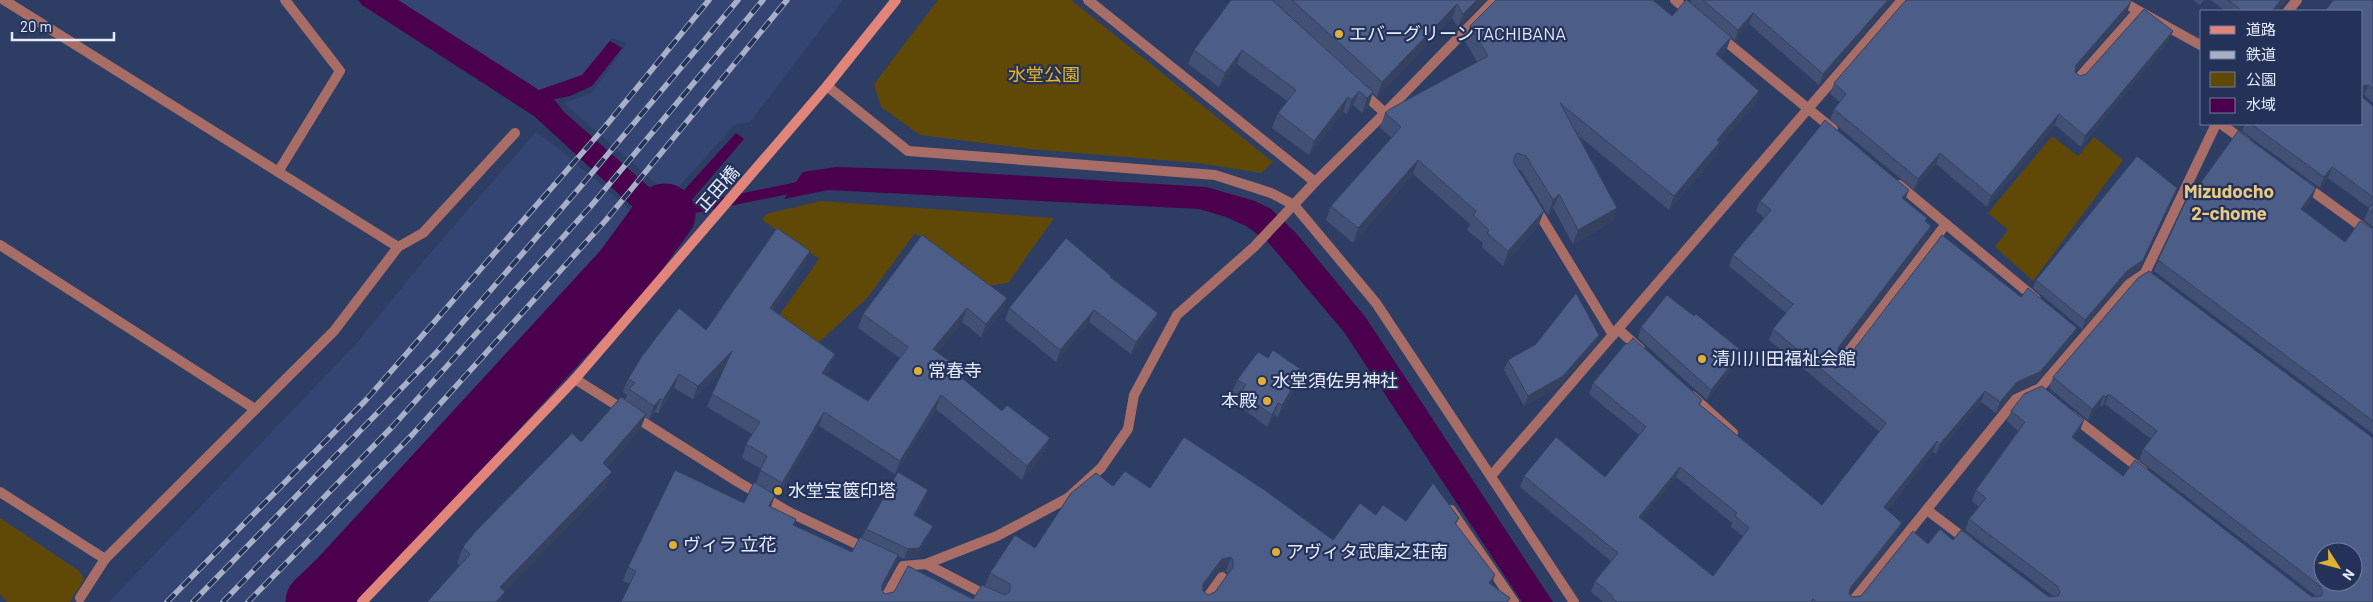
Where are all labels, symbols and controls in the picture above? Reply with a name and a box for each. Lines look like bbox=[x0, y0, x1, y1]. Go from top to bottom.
scale bar bbox=[12, 10, 115, 42]
legend bbox=[2200, 10, 2363, 125]
text: 20 m bbox=[20, 17, 52, 35]
text: 道路 bbox=[2246, 20, 2276, 38]
place label: エバーグリーンTACHIBANA bbox=[1349, 22, 1566, 44]
marker: エバーグリーンTACHIBANA bbox=[1333, 28, 1345, 40]
text: 鉄道 bbox=[2246, 45, 2276, 63]
park label: 水堂公園 bbox=[1008, 63, 1080, 85]
text: 公園 bbox=[2246, 70, 2276, 88]
text: 水域 bbox=[2246, 95, 2276, 113]
street label: 正田橋 bbox=[691, 161, 743, 216]
district label: Mizudocho 2-chome bbox=[2184, 179, 2274, 224]
place label: 清川川田福祉会館 bbox=[1712, 347, 1856, 369]
marker: 清川川田福祉会館 bbox=[1696, 353, 1708, 365]
place label: 常春寺 bbox=[928, 359, 982, 381]
marker: 常春寺 bbox=[912, 365, 924, 377]
place label: 水堂須佐男神社 bbox=[1272, 369, 1398, 391]
marker: 水堂須佐男神社 bbox=[1256, 375, 1268, 387]
place label: 本殿 bbox=[1221, 389, 1257, 411]
marker: 本殿 bbox=[1261, 395, 1273, 407]
place label: 水堂宝篋印塔 bbox=[788, 479, 896, 501]
marker: 水堂宝篋印塔 bbox=[772, 485, 784, 497]
place label: ヴィラ 立花 bbox=[683, 533, 777, 555]
marker: ヴィラ 立花 bbox=[667, 539, 679, 551]
place label: アヴィタ武庫之荘南 bbox=[1286, 540, 1448, 562]
north arrow bbox=[2313, 542, 2363, 592]
marker: アヴィタ武庫之荘南 bbox=[1270, 546, 1282, 558]
text: N bbox=[2339, 566, 2359, 584]

